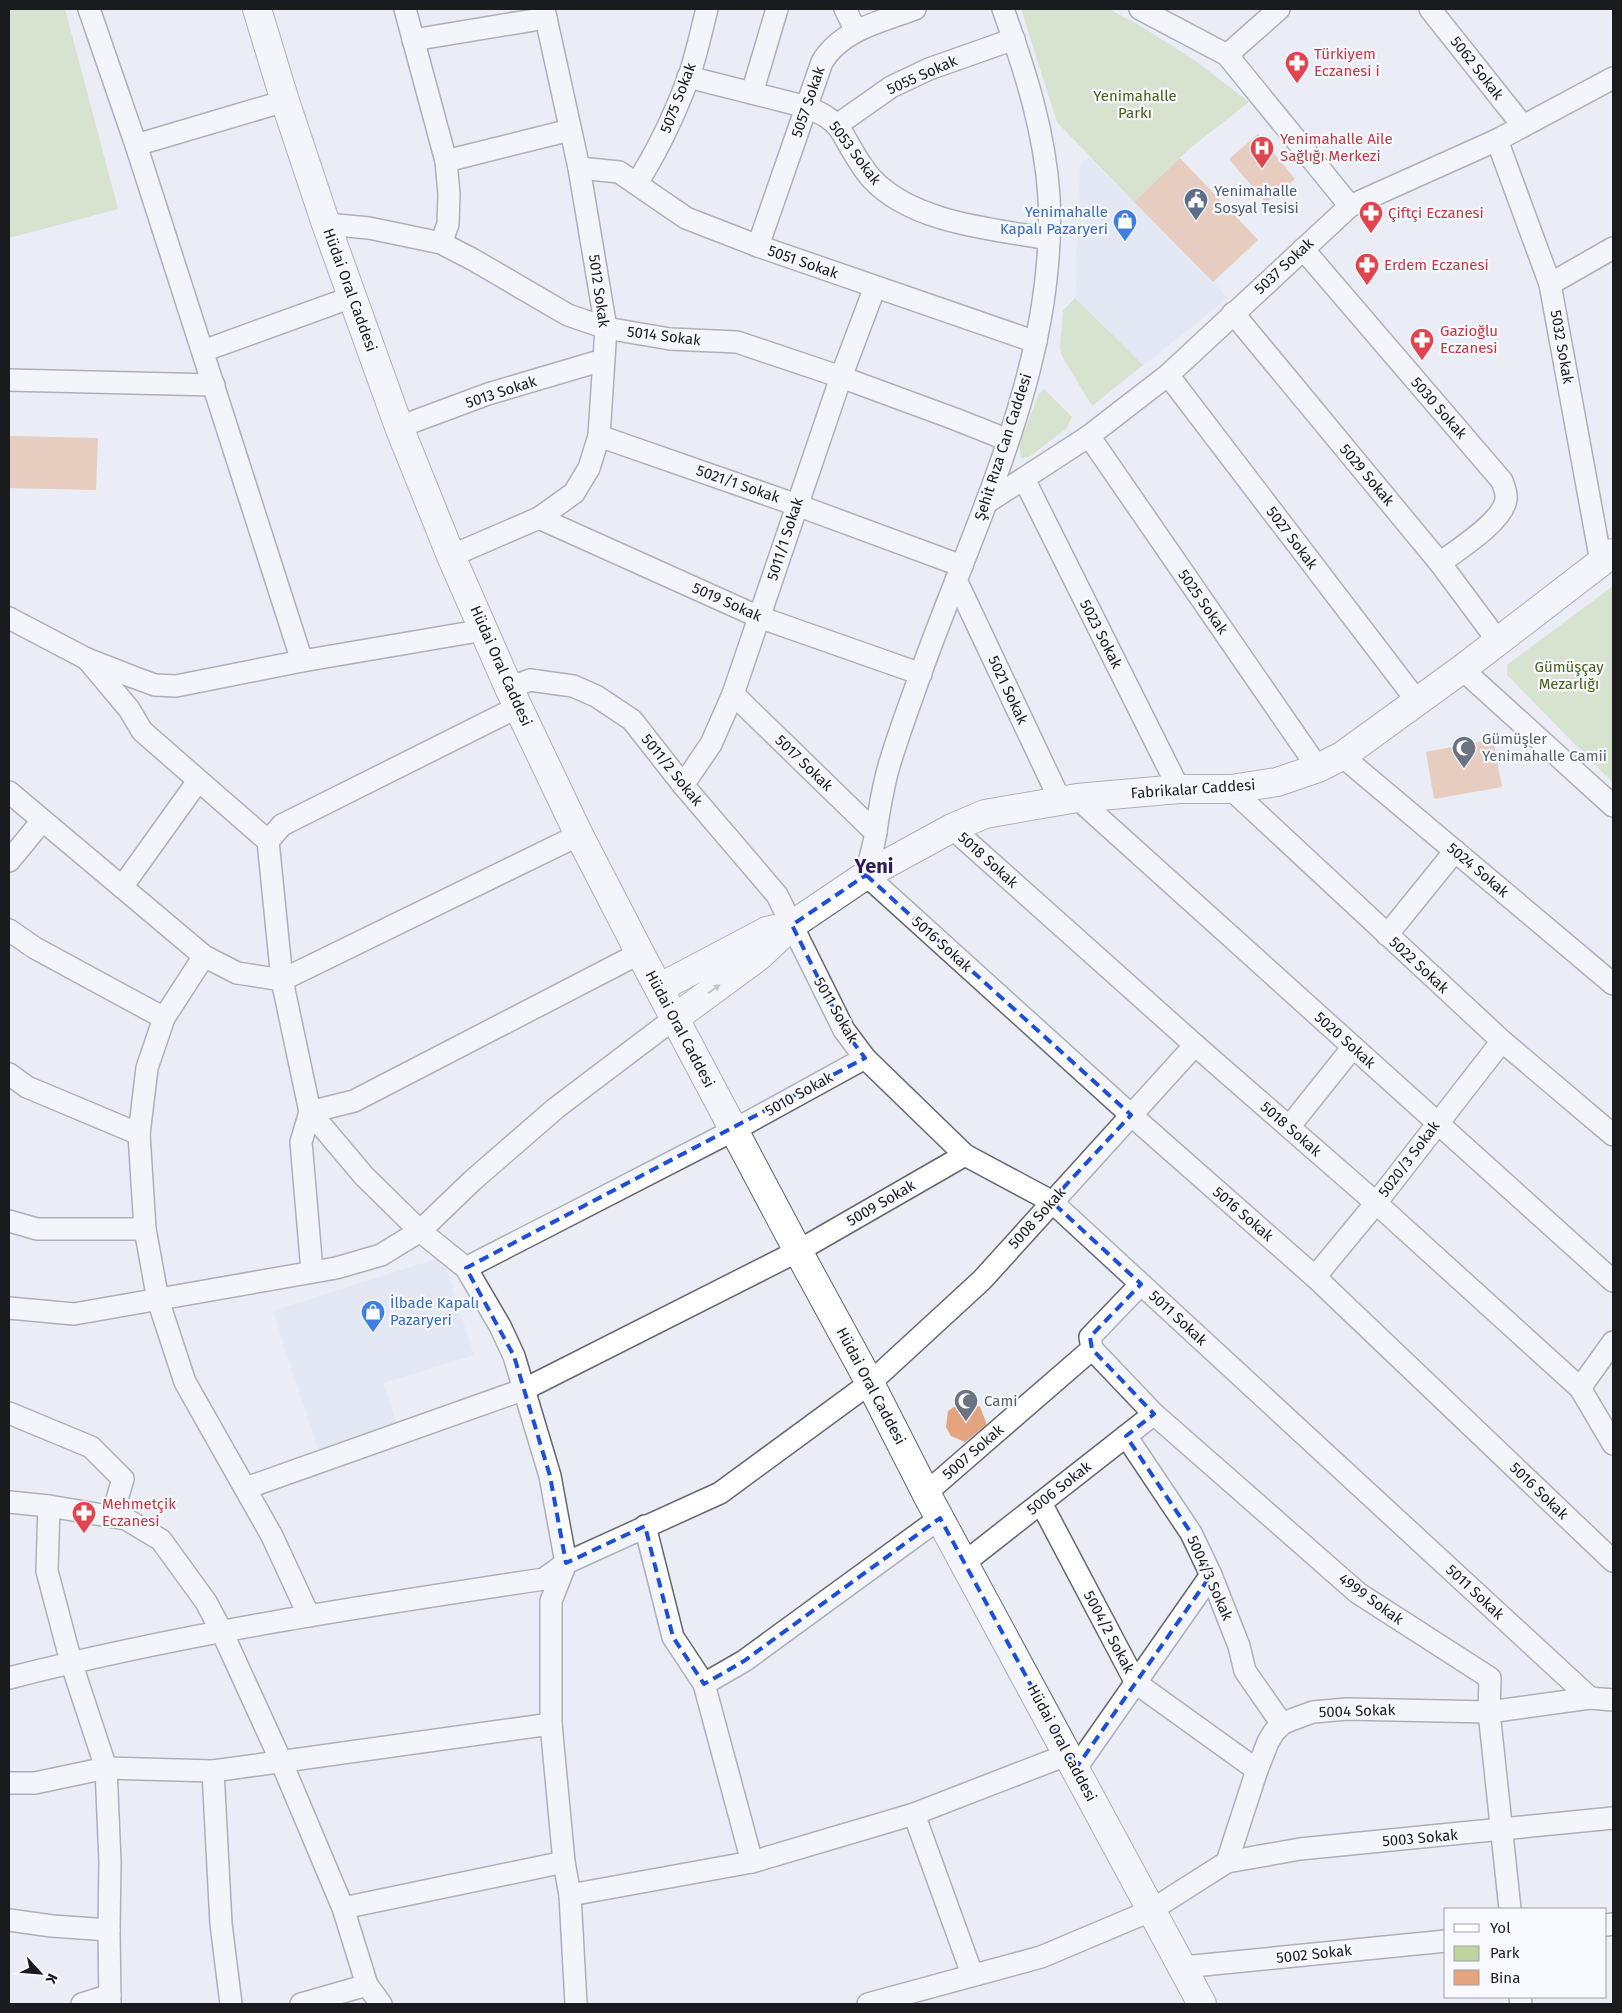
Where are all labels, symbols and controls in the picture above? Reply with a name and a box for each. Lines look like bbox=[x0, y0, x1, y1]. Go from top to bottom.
street label: 5062 Sokak bbox=[1447, 33, 1507, 103]
place label: Türkiyem Eczanesi i bbox=[1314, 45, 1380, 80]
pharmacy icon: Türkiyem Eczanesi i bbox=[1284, 50, 1310, 84]
street label: 5055 Sokak bbox=[884, 51, 960, 98]
street label: 5075 Sokak bbox=[656, 60, 700, 136]
street label: 5057 Sokak bbox=[787, 64, 829, 140]
park label: Yenimahalle Parkı bbox=[1093, 87, 1177, 122]
street label: 5053 Sokak bbox=[825, 118, 885, 189]
place label: Yenimahalle Aile Sağlığı Merkezi bbox=[1280, 130, 1393, 165]
hospital icon: Yenimahalle Aile Sağlığı Merkezi bbox=[1249, 135, 1275, 169]
place label: Yenimahalle Sosyal Tesisi bbox=[1214, 182, 1299, 217]
public building icon: Yenimahalle Sosyal Tesisi bbox=[1183, 187, 1209, 221]
pharmacy icon: Çiftçi Eczanesi bbox=[1358, 200, 1384, 234]
place label: Yenimahalle Kapalı Pazaryeri bbox=[1000, 203, 1108, 238]
place label: Çiftçi Eczanesi bbox=[1388, 204, 1484, 222]
shop icon: Yenimahalle Kapalı Pazaryeri bbox=[1112, 208, 1138, 242]
street label: Hüdai Oral Caddesi bbox=[319, 226, 381, 354]
street label: 5037 Sokak bbox=[1251, 234, 1317, 298]
street label: 5051 Sokak bbox=[765, 242, 841, 283]
pharmacy icon: Erdem Eczanesi bbox=[1354, 252, 1380, 286]
street label: 5012 Sokak bbox=[585, 253, 613, 329]
place label: Erdem Eczanesi bbox=[1384, 256, 1489, 274]
street label: 5032 Sokak bbox=[1547, 309, 1577, 386]
place label: Gazioğlu Eczanesi bbox=[1440, 322, 1498, 357]
street label: 5014 Sokak bbox=[626, 323, 702, 349]
pharmacy icon: Gazioğlu Eczanesi bbox=[1409, 327, 1435, 361]
street label: Şehit Rıza Can Caddesi bbox=[971, 371, 1035, 523]
street label: 5013 Sokak bbox=[463, 372, 539, 412]
street label: 5030 Sokak bbox=[1407, 373, 1471, 443]
street label: 5029 Sokak bbox=[1336, 440, 1398, 510]
street label: 5021/1 Sokak bbox=[694, 461, 782, 507]
street label: 5011/1 Sokak bbox=[763, 495, 807, 583]
street label: 5027 Sokak bbox=[1263, 503, 1322, 573]
street label: 5025 Sokak bbox=[1174, 566, 1232, 638]
street label: 5019 Sokak bbox=[689, 579, 765, 625]
street label: 5023 Sokak bbox=[1076, 597, 1126, 672]
street label: Hüdai Oral Caddesi bbox=[466, 603, 536, 729]
street label: 5021 Sokak bbox=[984, 653, 1032, 727]
park label: Gümüşçay Mezarlığı bbox=[1534, 658, 1604, 693]
street label: 5011/2 Sokak bbox=[638, 730, 707, 810]
place label: Gümüşler Yenimahalle Camii bbox=[1482, 730, 1607, 765]
street label: 5017 Sokak bbox=[772, 731, 837, 795]
mosque icon: Gümüşler Yenimahalle Camii bbox=[1451, 735, 1477, 769]
street label: Fabrikalar Caddesi bbox=[1130, 776, 1256, 802]
street label: 5018 Sokak bbox=[954, 828, 1022, 892]
street label: 5024 Sokak bbox=[1444, 839, 1513, 901]
district label: Yeni bbox=[854, 854, 893, 878]
street label: 5016 Sokak bbox=[908, 912, 976, 976]
street label: 5022 Sokak bbox=[1386, 933, 1453, 997]
street label: Hüdai Oral Caddesi bbox=[642, 967, 718, 1091]
street label: 5011 Sokak bbox=[810, 974, 862, 1046]
one-way arrow bbox=[707, 984, 721, 994]
street label: 5020 Sokak bbox=[1311, 1008, 1379, 1072]
street label: 5010 Sokak bbox=[762, 1068, 836, 1120]
street label: 5018 Sokak bbox=[1257, 1098, 1325, 1160]
street label: 5020/3 Sokak bbox=[1375, 1117, 1444, 1201]
street label: 5009 Sokak bbox=[844, 1176, 919, 1230]
street label: 5008 Sokak bbox=[1005, 1183, 1070, 1253]
street label: 5016 Sokak bbox=[1209, 1183, 1277, 1245]
street label: 5011 Sokak bbox=[1145, 1287, 1211, 1350]
place label: İlbade Kapalı Pazaryeri bbox=[390, 1294, 479, 1329]
shop icon: İlbade Kapalı Pazaryeri bbox=[360, 1299, 386, 1333]
street label: Hüdai Oral Caddesi bbox=[833, 1324, 909, 1448]
mosque icon: Cami bbox=[953, 1388, 979, 1422]
place label: Cami bbox=[984, 1392, 1018, 1410]
street label: 5007 Sokak bbox=[939, 1420, 1007, 1483]
street label: 5006 Sokak bbox=[1023, 1457, 1095, 1519]
street label: 5016 Sokak bbox=[1506, 1459, 1572, 1523]
place label: Mehmetçik Eczanesi bbox=[102, 1495, 176, 1530]
pharmacy icon: Mehmetçik Eczanesi bbox=[71, 1500, 97, 1534]
street label: 5004/3 Sokak bbox=[1183, 1533, 1237, 1624]
street label: 5011 Sokak bbox=[1442, 1561, 1508, 1624]
street label: 4999 Sokak bbox=[1335, 1570, 1407, 1629]
street label: 5004/2 Sokak bbox=[1080, 1588, 1138, 1677]
street label: Hüdai Oral Caddesi bbox=[1024, 1681, 1100, 1805]
street label: 5004 Sokak bbox=[1318, 1701, 1396, 1721]
street label: 5003 Sokak bbox=[1381, 1826, 1459, 1850]
legend bbox=[1444, 1908, 1607, 1998]
text: Yol bbox=[1490, 1919, 1511, 1937]
street label: 5002 Sokak bbox=[1275, 1941, 1353, 1967]
text: Park bbox=[1490, 1944, 1520, 1962]
north arrow bbox=[15, 1948, 65, 1998]
text: Bina bbox=[1490, 1969, 1520, 1987]
text: K bbox=[41, 1971, 61, 1987]

